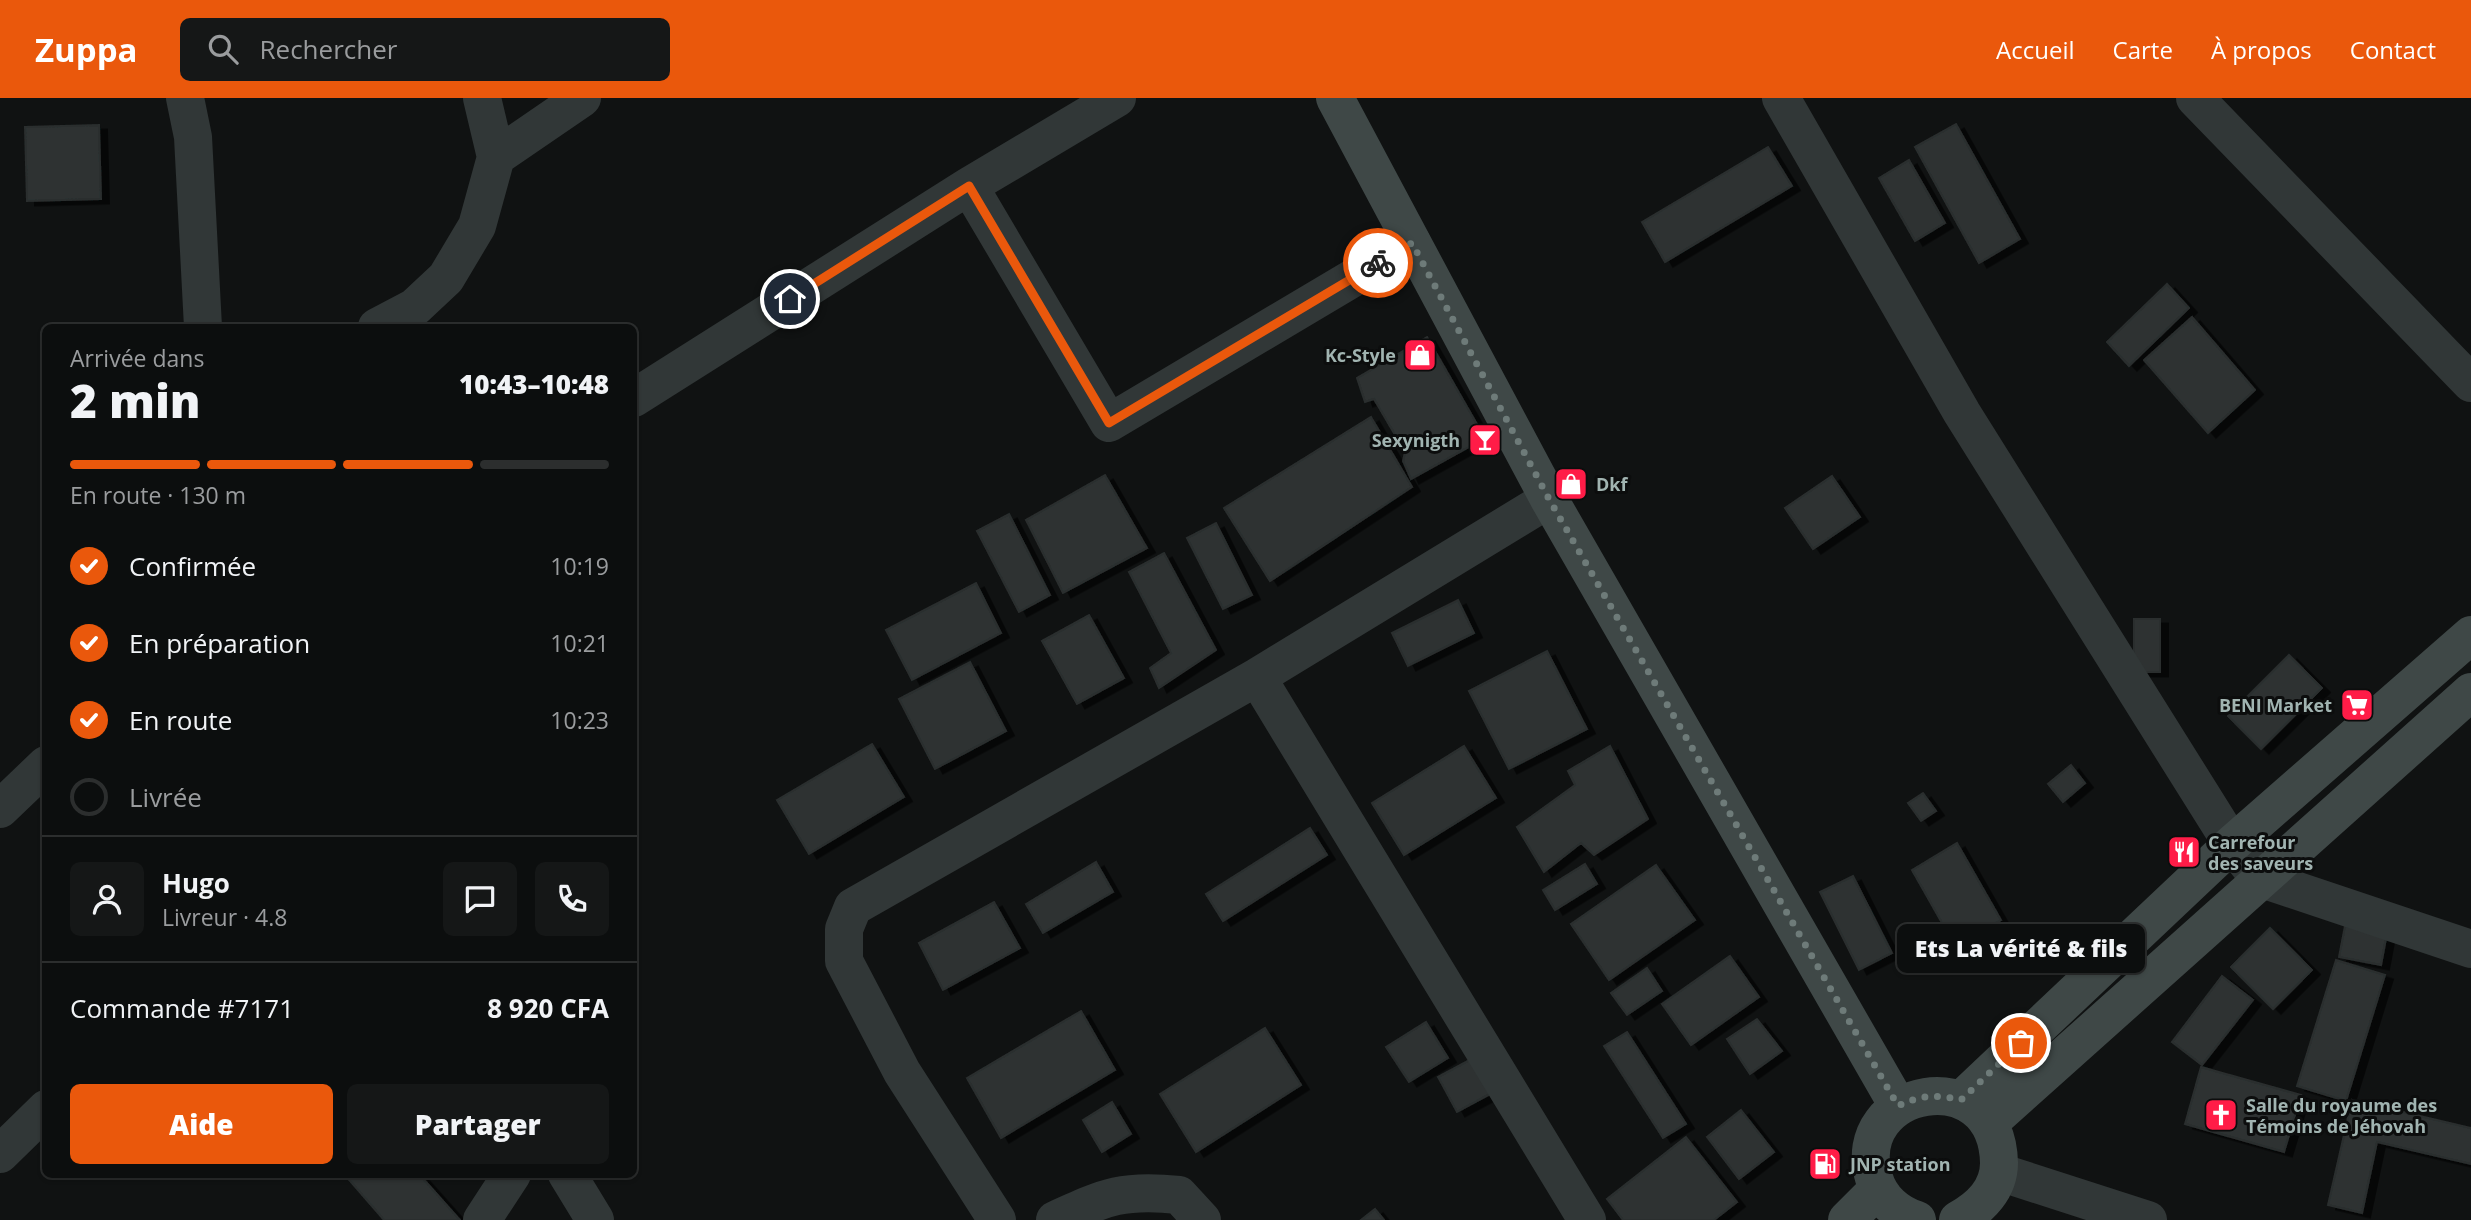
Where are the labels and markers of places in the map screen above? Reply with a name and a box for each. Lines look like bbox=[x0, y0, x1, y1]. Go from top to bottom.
pin bbox=[760, 269, 820, 329]
shop icon: Kc-Style bbox=[1401, 336, 1439, 374]
place label: Kc-Style bbox=[1325, 343, 1396, 367]
bar icon: Sexynigth bbox=[1466, 421, 1504, 459]
place label: Sexynigth bbox=[1372, 428, 1460, 452]
shop icon: Dkf bbox=[1552, 465, 1590, 503]
place label: Dkf bbox=[1596, 472, 1628, 496]
supermarket icon: BENI Market bbox=[2338, 686, 2376, 724]
place label: BENI Market bbox=[2219, 693, 2332, 717]
place label: Carrefour des saveurs bbox=[2208, 830, 2313, 875]
restaurant icon: Carrefour des saveurs bbox=[2165, 833, 2203, 871]
callout: Ets La vérité & fils bbox=[1897, 924, 2145, 973]
pin bbox=[1991, 1013, 2051, 1073]
place label: Salle du royaume des Témoins de Jéhovah bbox=[2246, 1093, 2437, 1138]
church icon: Salle du royaume des Témoins de Jéhovah bbox=[2202, 1096, 2240, 1134]
fuel station icon: JNP station bbox=[1806, 1145, 1844, 1183]
place label: JNP station bbox=[1848, 1152, 1951, 1176]

